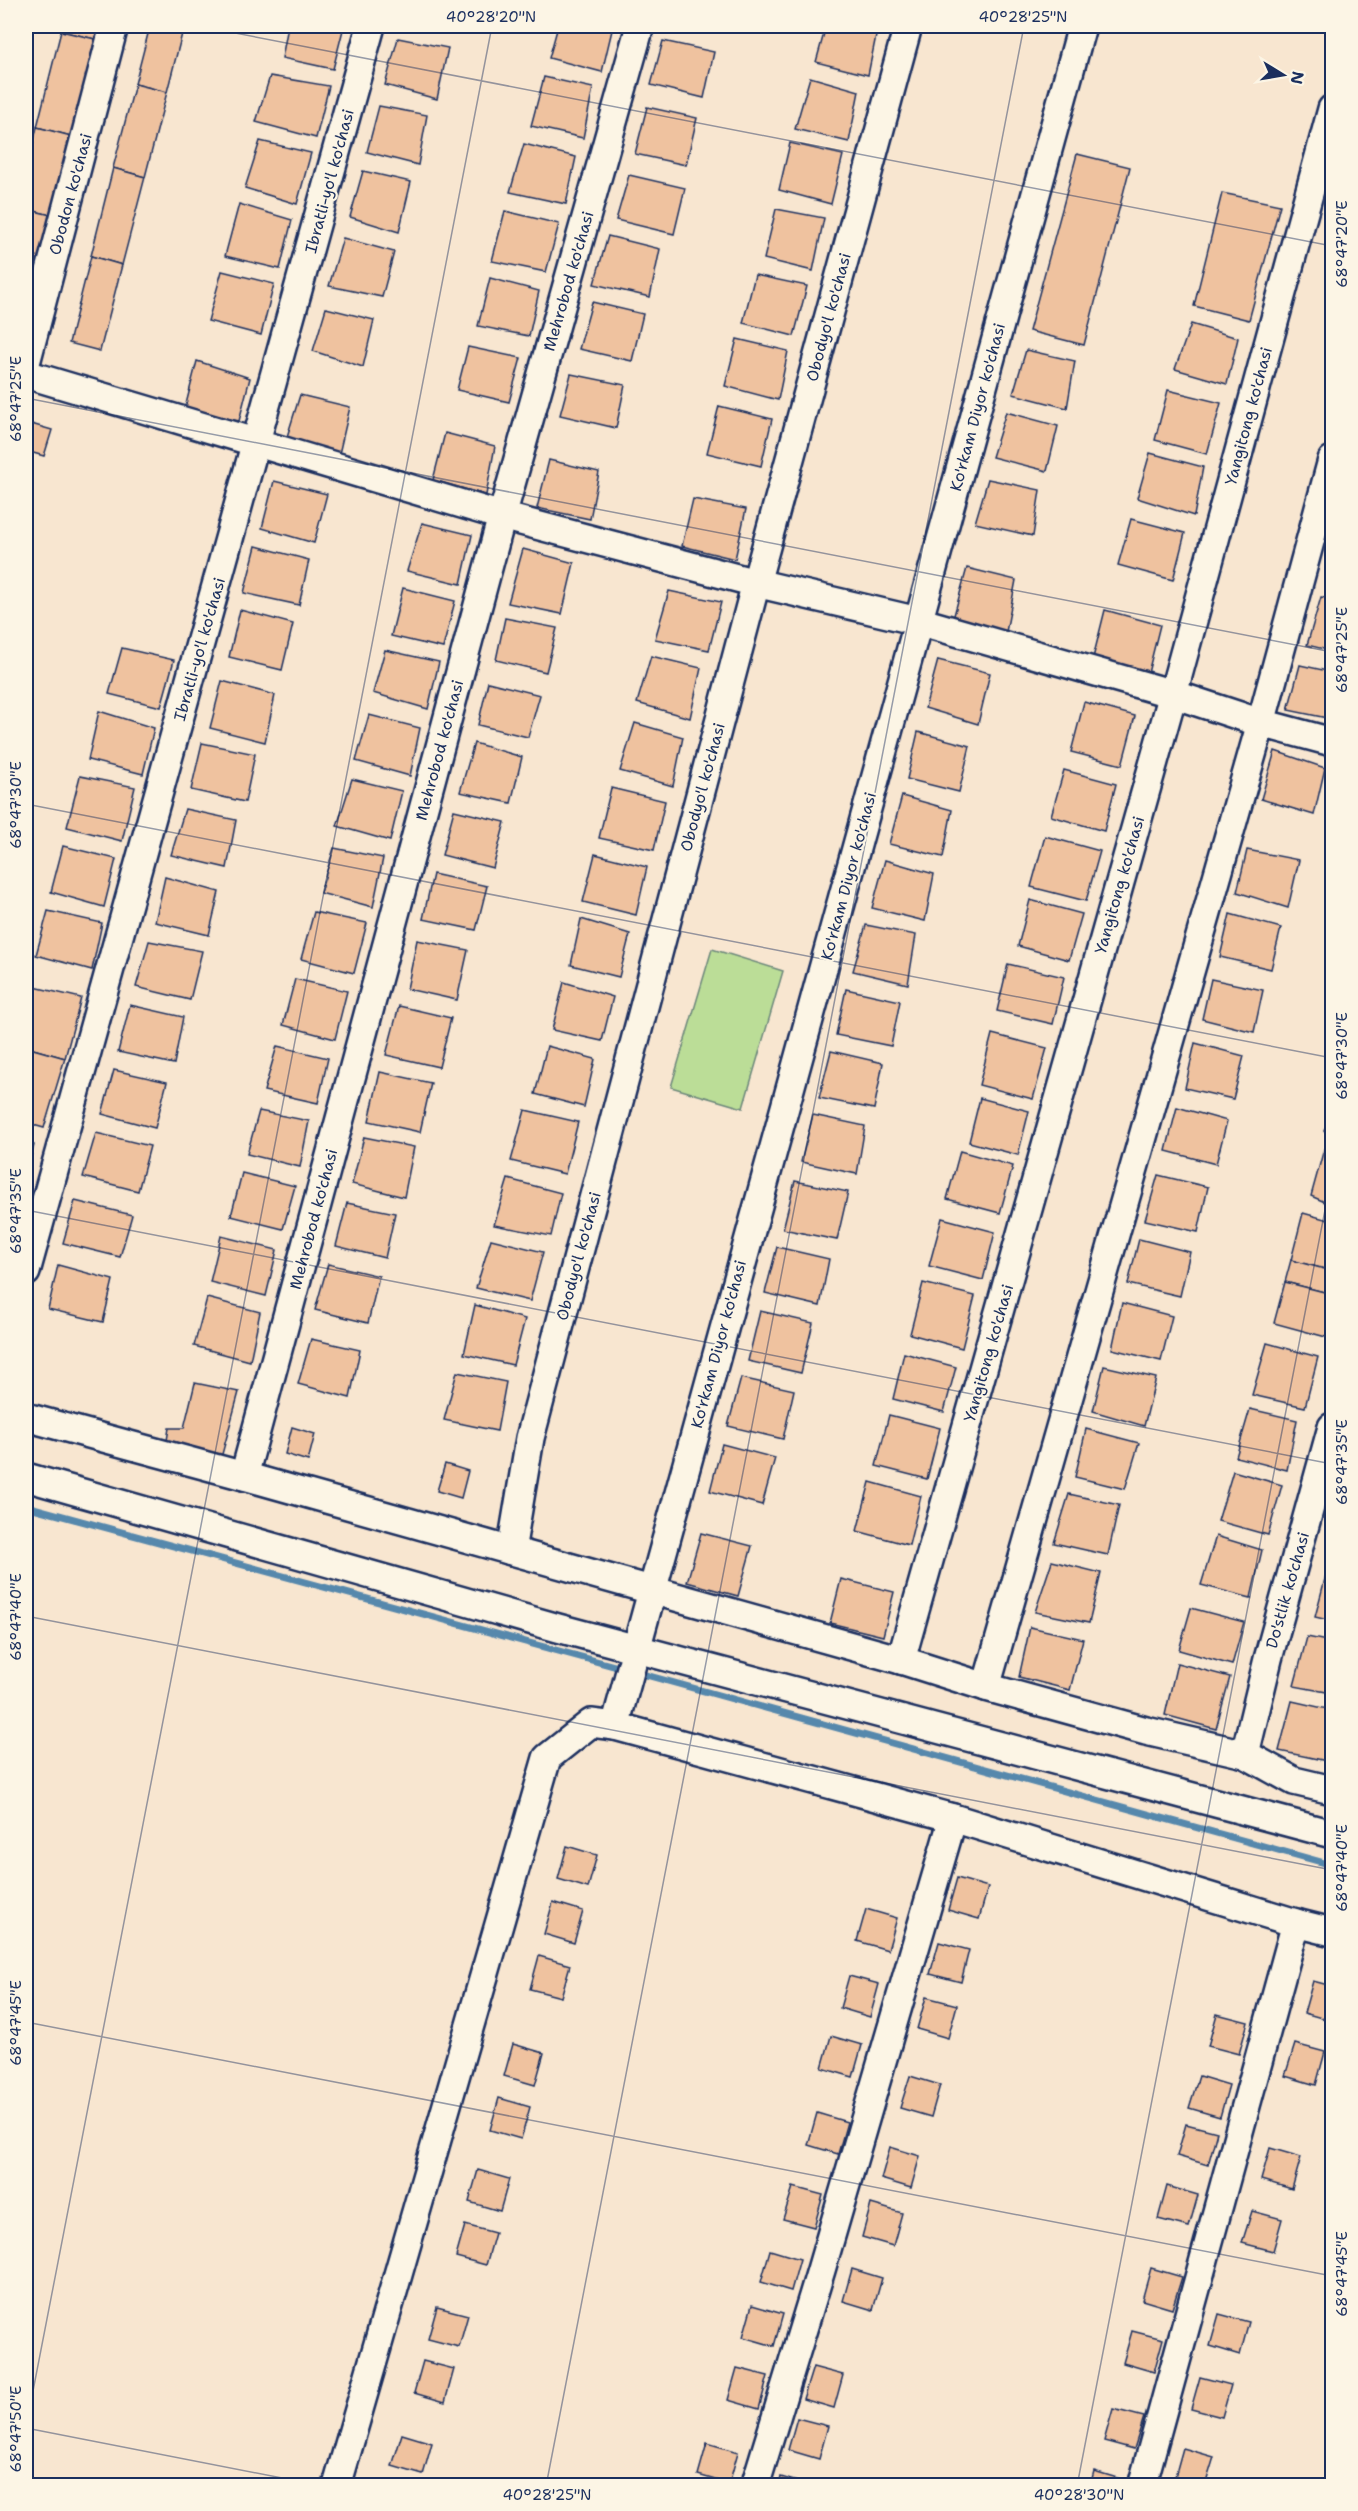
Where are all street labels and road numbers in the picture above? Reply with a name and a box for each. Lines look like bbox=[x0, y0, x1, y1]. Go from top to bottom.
street label: Ibratli-yo'l ko'chasi bbox=[300, 107, 359, 256]
street label: Obodon ko'chasi bbox=[44, 131, 97, 257]
street label: Mehrobod ko'chasi bbox=[538, 209, 599, 354]
street label: Obodyo'l ko'chasi bbox=[801, 250, 856, 384]
street label: Ko'rkam Diyor ko'chasi bbox=[945, 321, 1010, 493]
street label: Yangitong ko'chasi bbox=[1220, 345, 1277, 488]
street label: Ibratli-yo'l ko'chasi bbox=[169, 575, 230, 723]
street label: Mehrobod ko'chasi bbox=[411, 678, 468, 823]
street label: Obodyo'l ko'chasi bbox=[675, 720, 730, 854]
street label: Ko'rkam Diyor ko'chasi bbox=[816, 790, 881, 962]
street label: Yangitong ko'chasi bbox=[1090, 814, 1149, 956]
street label: Mehrobod ko'chasi bbox=[285, 1147, 342, 1292]
street label: Obodyo'l ko'chasi bbox=[551, 1189, 606, 1323]
street label: Ko'rkam Diyor ko'chasi bbox=[686, 1258, 751, 1430]
street label: Yangitong ko'chasi bbox=[959, 1282, 1018, 1424]
street label: Do'stlik ko'chasi bbox=[1261, 1529, 1314, 1651]

